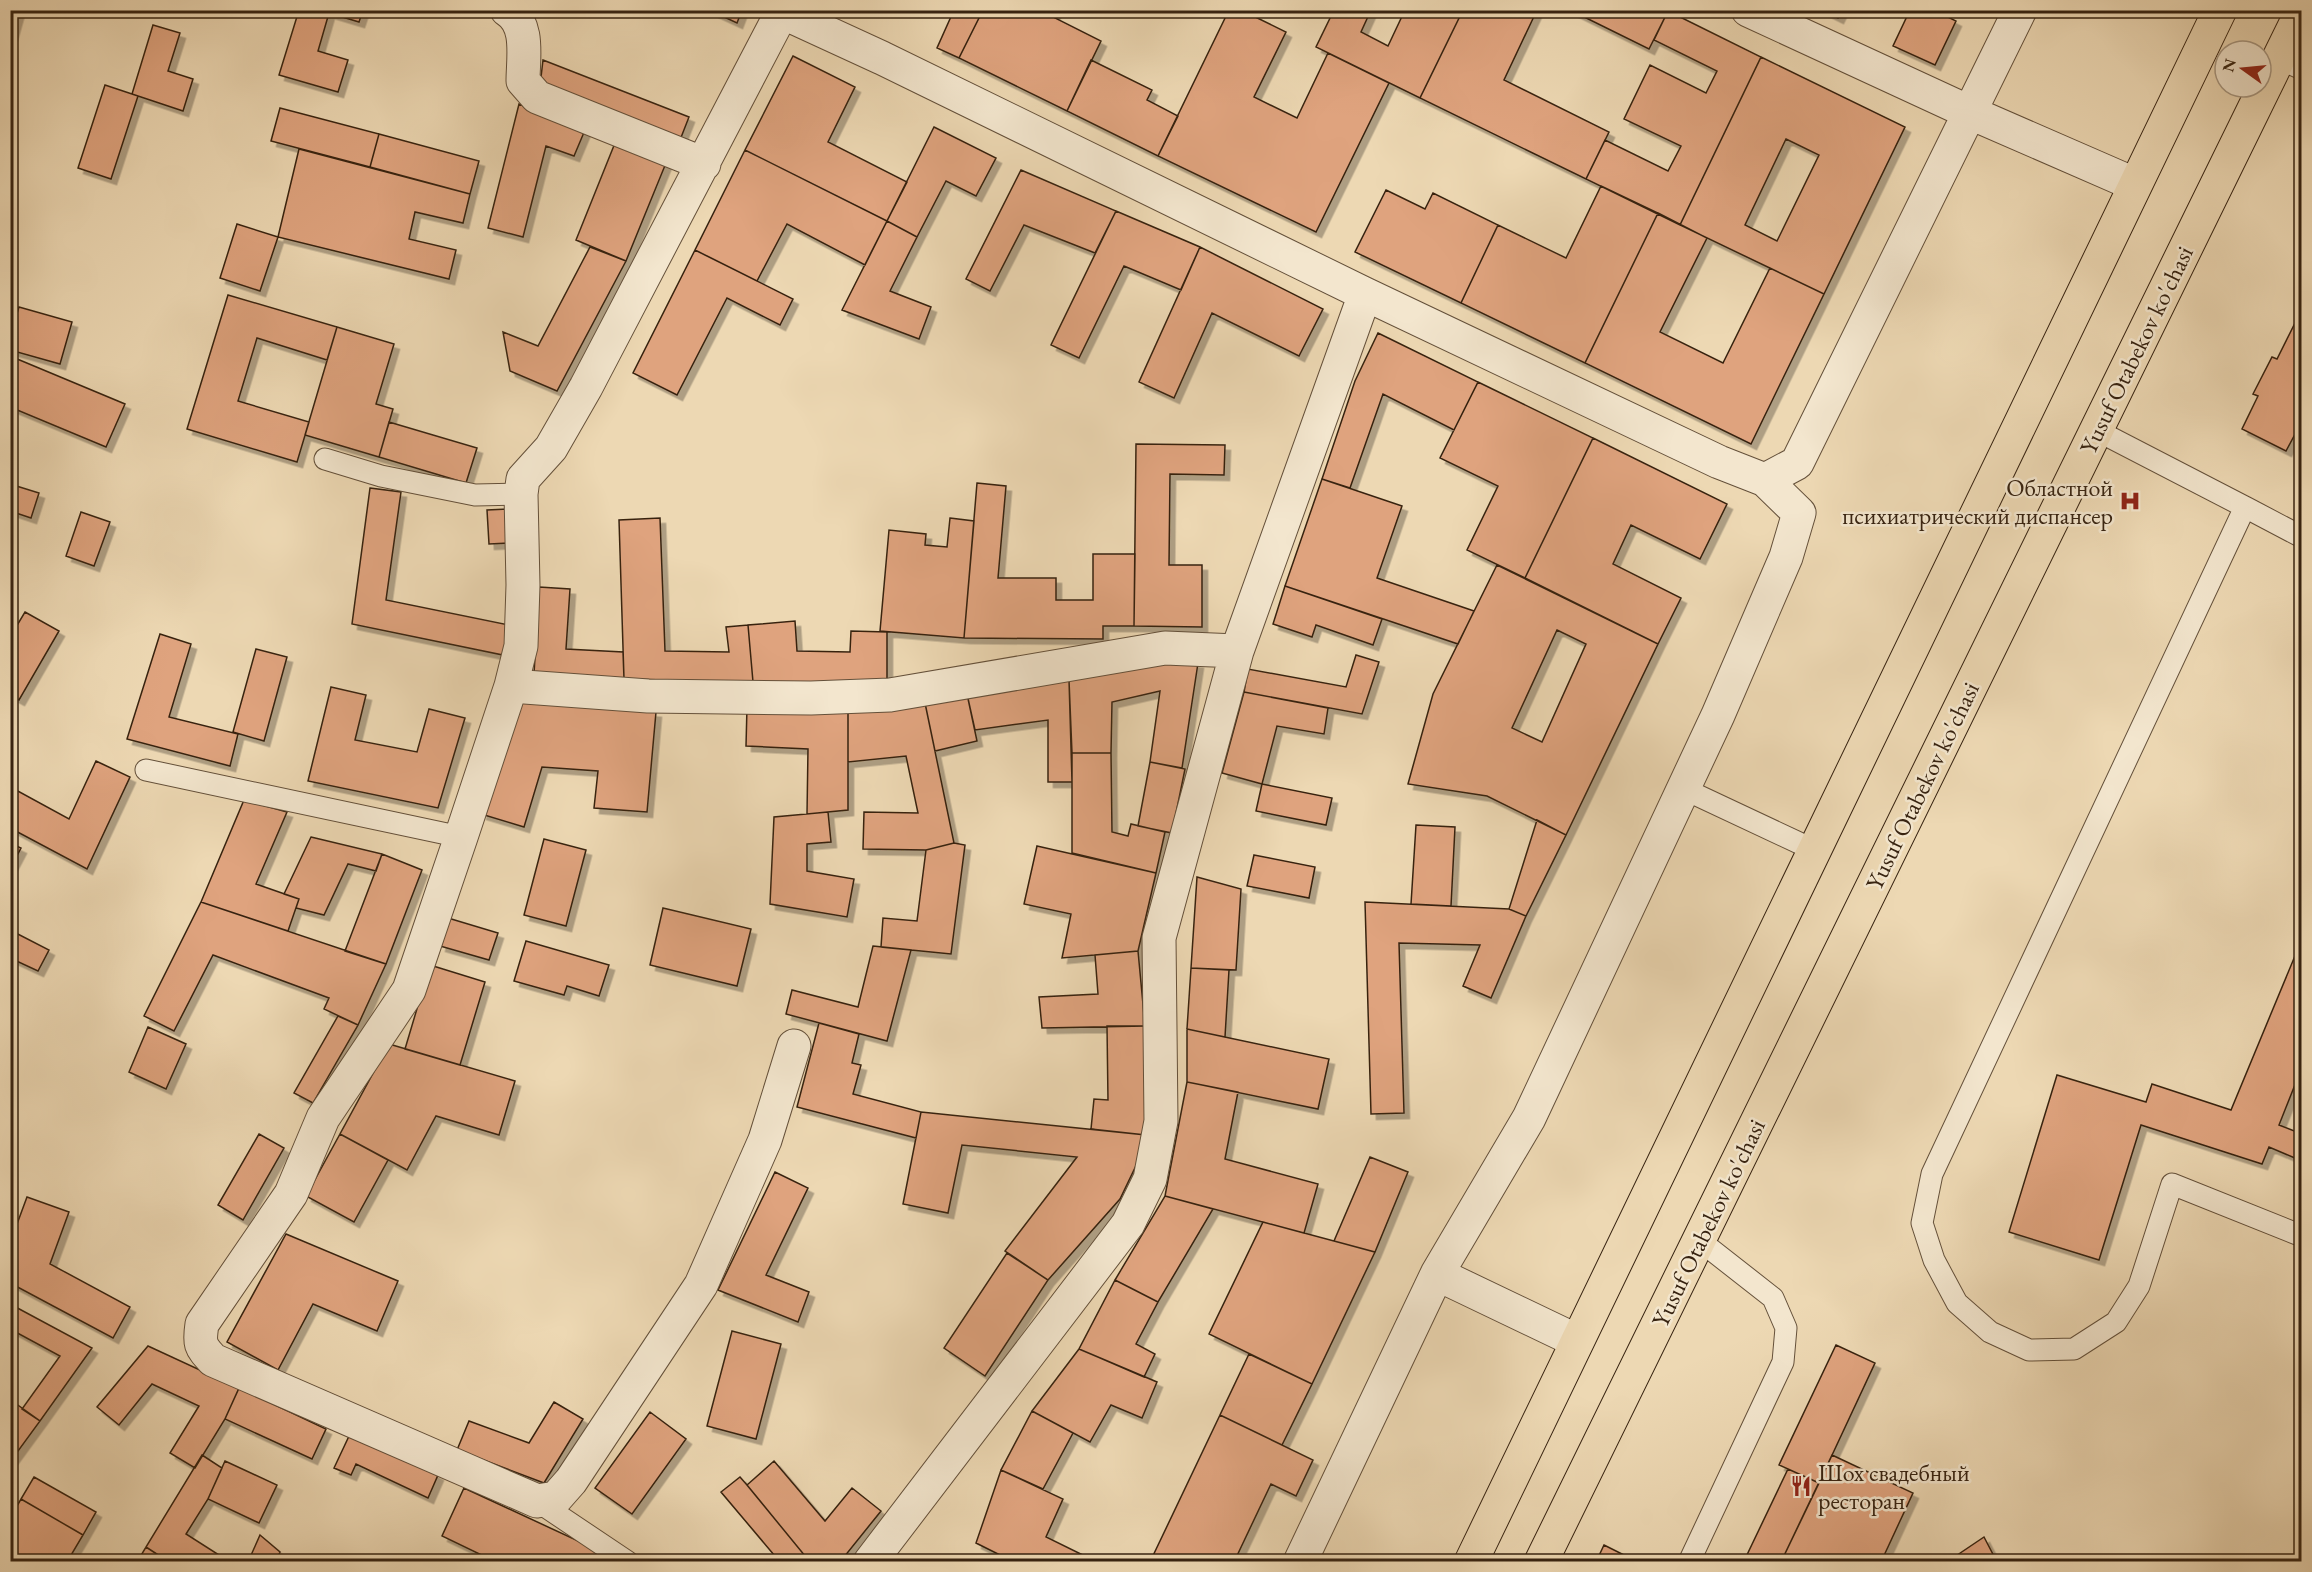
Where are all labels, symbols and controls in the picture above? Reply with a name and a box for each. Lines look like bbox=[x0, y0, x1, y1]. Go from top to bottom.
north arrow bbox=[2213, 39, 2273, 99]
text: N bbox=[2217, 56, 2241, 74]
street label: Yusuf Otabekov ko'chasi bbox=[2072, 241, 2200, 459]
place label: Областной психиатрический диспансер bbox=[1842, 472, 2113, 531]
hospital icon: Областной психиатрический диспансер bbox=[2118, 489, 2142, 513]
street label: Yusuf Otabekov ko'chasi bbox=[1858, 677, 1986, 895]
street label: Yusuf Otabekov ko'chasi bbox=[1644, 1114, 1772, 1332]
place label: Шох свадебный ресторан bbox=[1818, 1457, 1970, 1516]
restaurant icon: Шох свадебный ресторан bbox=[1789, 1474, 1813, 1498]

